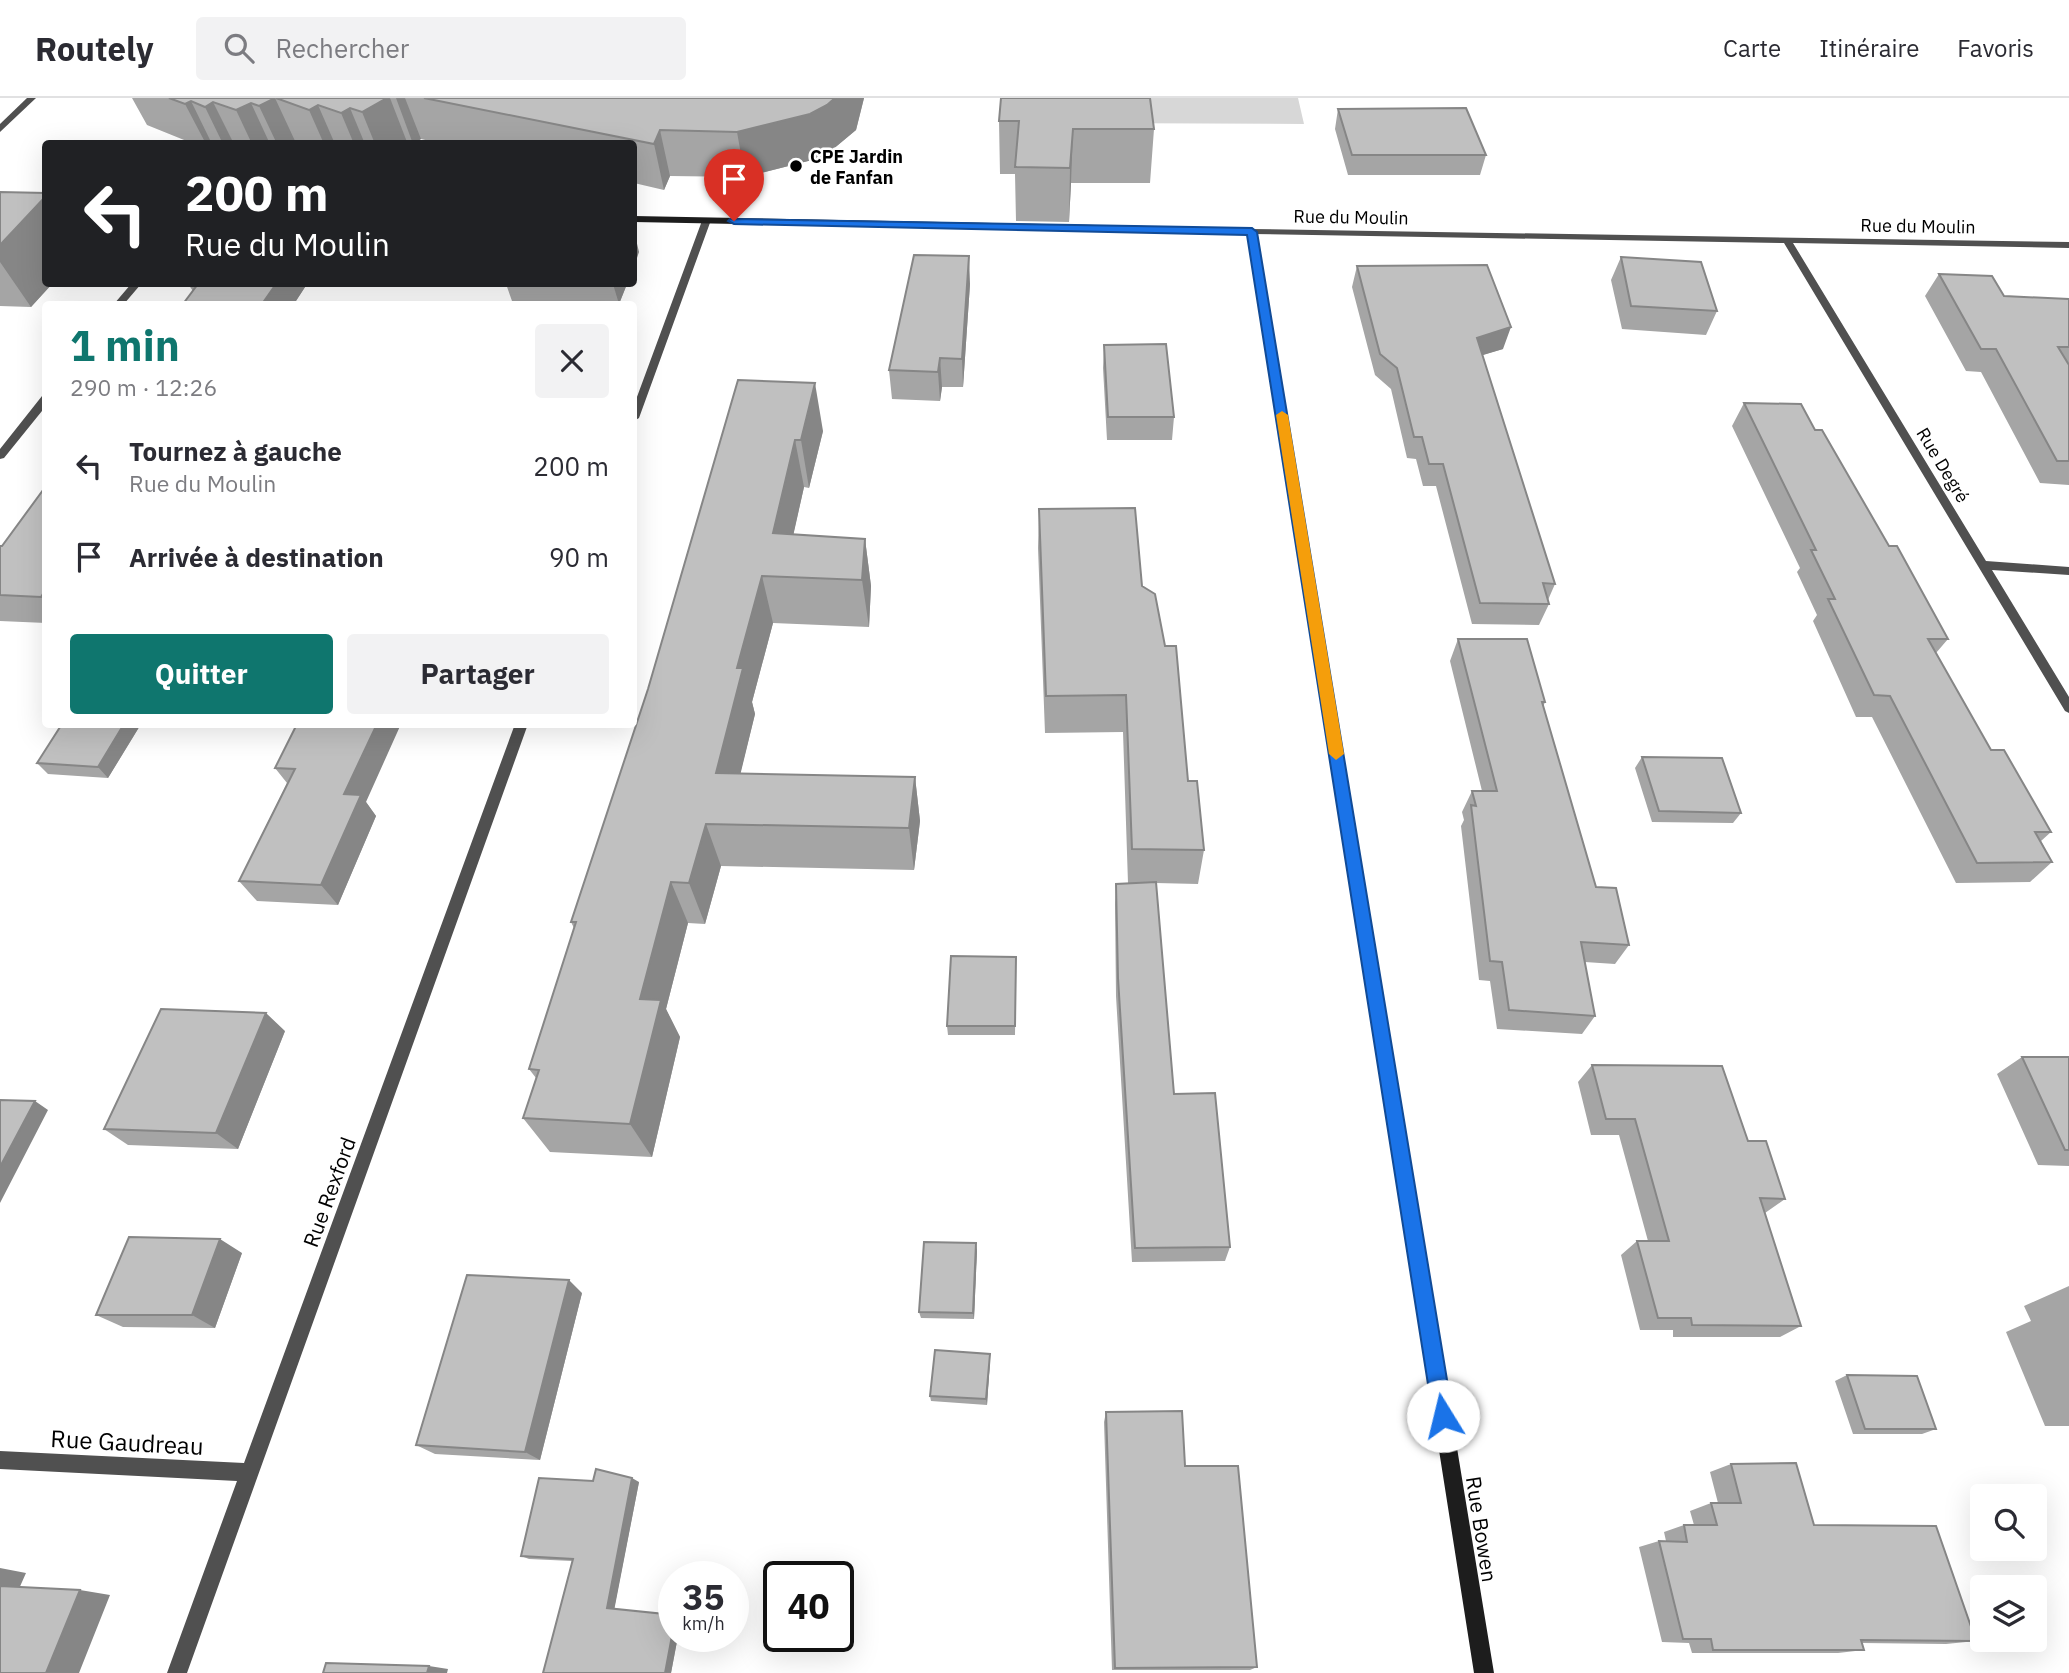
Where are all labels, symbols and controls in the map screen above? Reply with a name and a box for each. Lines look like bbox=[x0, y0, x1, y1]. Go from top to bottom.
search box bbox=[196, 17, 686, 80]
text: Routely bbox=[35, 27, 154, 70]
icon: search bbox=[220, 29, 258, 67]
text: Rechercher bbox=[276, 31, 409, 65]
text: Carte bbox=[1723, 32, 1781, 64]
text: Itinéraire bbox=[1819, 32, 1919, 64]
text: Favoris bbox=[1957, 32, 2034, 64]
place label: CPE Jardin de Fanfan bbox=[810, 145, 903, 189]
pin bbox=[704, 149, 764, 221]
marker: CPE Jardin de Fanfan bbox=[788, 158, 804, 174]
icon: arrive bbox=[715, 160, 753, 198]
text: 200 m bbox=[185, 161, 329, 224]
icon: left bbox=[70, 168, 161, 259]
street label: Rue du Moulin bbox=[1293, 204, 1409, 230]
street label: Rue du Moulin bbox=[1860, 213, 1976, 239]
text: Rue du Moulin bbox=[185, 223, 390, 265]
text: 1 min bbox=[70, 318, 180, 373]
button: close bbox=[535, 324, 609, 398]
text: 290 m · 12:26 bbox=[70, 372, 217, 402]
street label: Rue Degré bbox=[1912, 423, 1974, 507]
text: Tournez à gauche bbox=[129, 434, 342, 468]
icon: left bbox=[70, 447, 108, 485]
text: 200 m bbox=[533, 449, 609, 483]
text: Rue du Moulin bbox=[129, 468, 276, 498]
icon: arrive bbox=[70, 538, 108, 576]
text: Arrivée à destination bbox=[129, 540, 384, 574]
text: 90 m bbox=[549, 540, 609, 574]
button: Quitter bbox=[70, 634, 333, 714]
button: Partager bbox=[347, 634, 609, 714]
street label: Rue Rexford bbox=[296, 1133, 362, 1251]
position arrow bbox=[1406, 1379, 1480, 1453]
street label: Rue Gaudreau bbox=[50, 1422, 204, 1462]
street label: Rue Bowen bbox=[1460, 1474, 1504, 1584]
map controls bbox=[1970, 1484, 2047, 1652]
button: search bbox=[1970, 1484, 2047, 1561]
speed limit sign: 40 bbox=[763, 1561, 854, 1652]
text: 35 bbox=[682, 1574, 725, 1620]
button: layers bbox=[1970, 1575, 2047, 1652]
text: km/h bbox=[682, 1612, 725, 1635]

